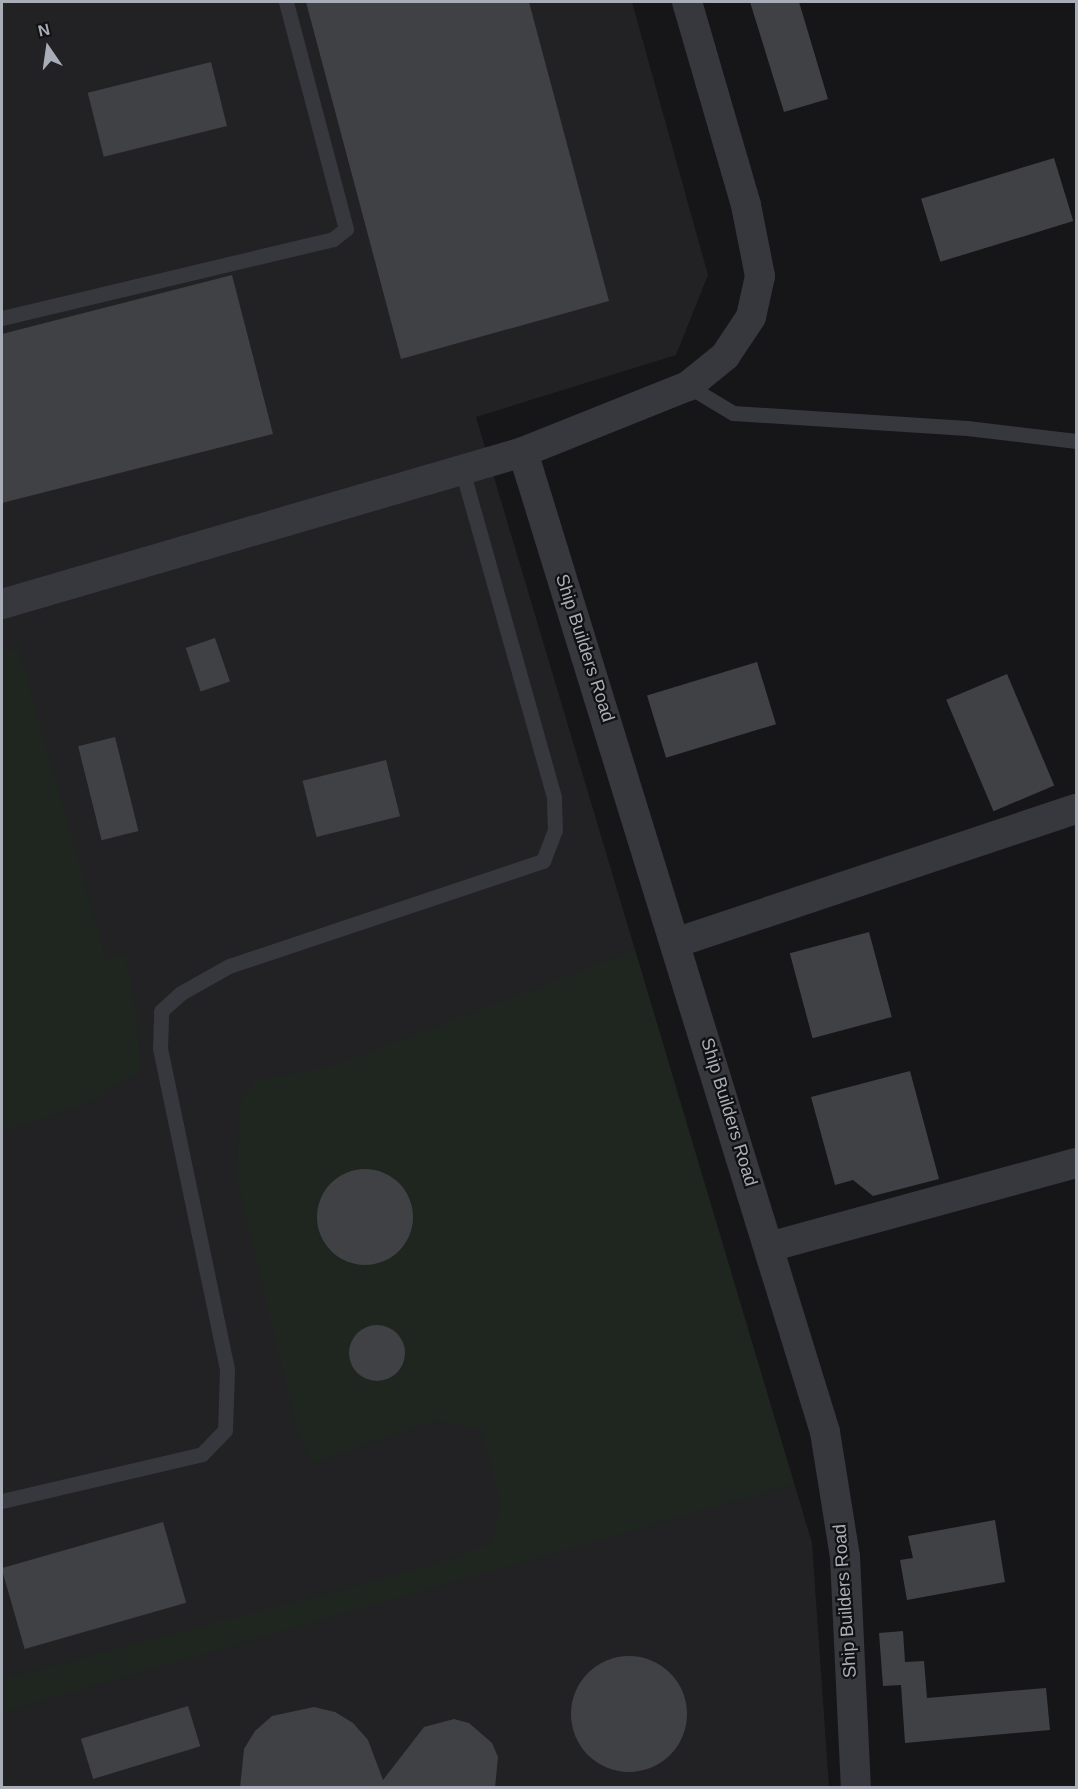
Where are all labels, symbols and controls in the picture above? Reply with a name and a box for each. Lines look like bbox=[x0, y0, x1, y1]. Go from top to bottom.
north arrow bbox=[18, 18, 78, 78]
text: N bbox=[36, 20, 51, 40]
street label: Ship Builders Road bbox=[551, 571, 619, 725]
street label: Ship Builders Road bbox=[696, 1035, 762, 1189]
street label: Ship Builders Road bbox=[829, 1523, 861, 1679]

